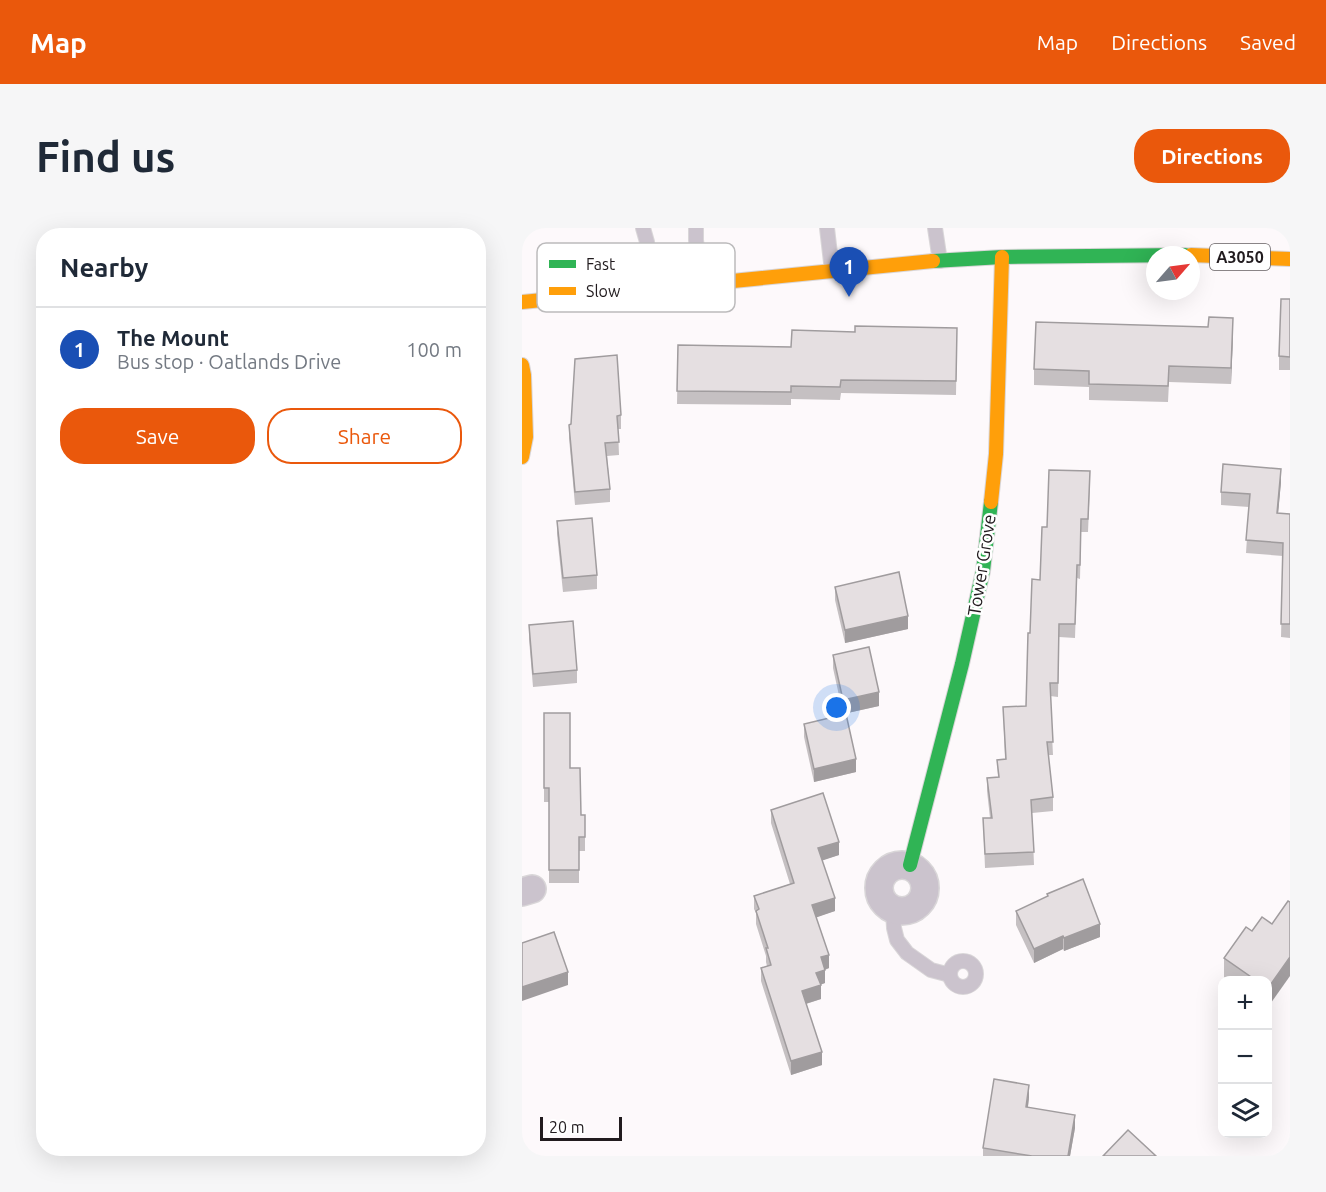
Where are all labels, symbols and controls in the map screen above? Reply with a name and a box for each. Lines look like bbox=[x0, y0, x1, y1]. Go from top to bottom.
text: Map bbox=[30, 27, 87, 58]
text: Map bbox=[1037, 30, 1078, 54]
text: Directions bbox=[1111, 30, 1207, 54]
text: Saved bbox=[1240, 30, 1296, 54]
button: Directions bbox=[1134, 129, 1290, 183]
text: Find us bbox=[36, 133, 175, 180]
legend bbox=[537, 243, 735, 312]
road number: A3050 bbox=[1210, 244, 1270, 270]
north arrow bbox=[1146, 246, 1200, 300]
pin: 1 bbox=[830, 248, 868, 297]
text: Nearby bbox=[60, 253, 148, 282]
text: Fast bbox=[586, 255, 616, 273]
text: Slow bbox=[586, 282, 621, 300]
text: The Mount bbox=[117, 325, 229, 350]
text: 1 bbox=[74, 338, 85, 361]
text: 100 m bbox=[406, 338, 462, 361]
text: Bus stop · Oatlands Drive bbox=[117, 350, 341, 373]
button: Save bbox=[60, 408, 255, 464]
button: Share bbox=[267, 408, 462, 464]
street label: Tower Grove bbox=[963, 513, 999, 617]
your location bbox=[822, 693, 851, 722]
map controls bbox=[1218, 976, 1272, 1138]
button: + bbox=[1218, 976, 1272, 1030]
button: − bbox=[1218, 1030, 1272, 1084]
button: layers bbox=[1218, 1084, 1272, 1138]
scale bar bbox=[540, 1114, 622, 1142]
text: 20 m bbox=[549, 1118, 585, 1136]

